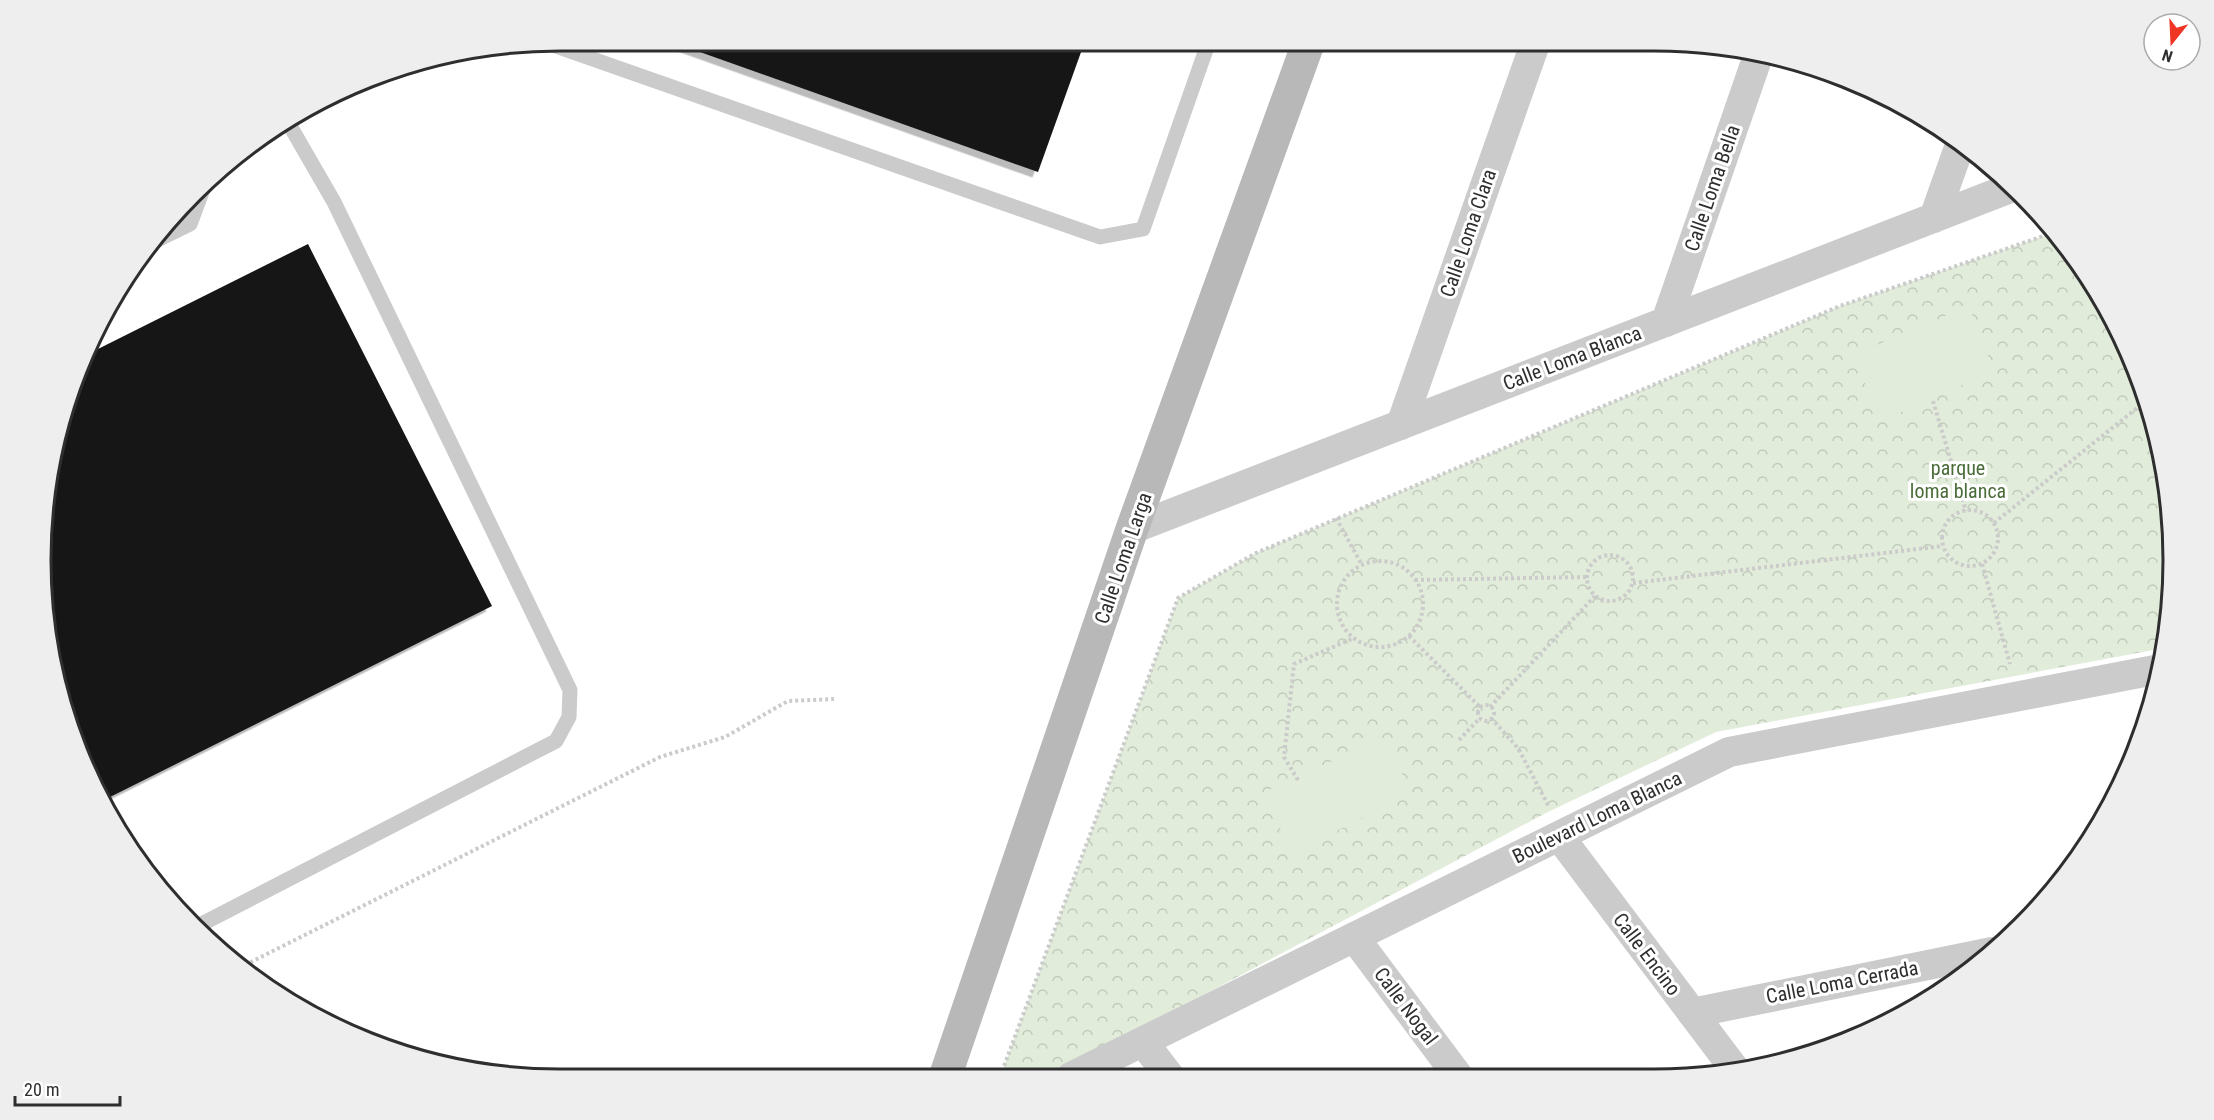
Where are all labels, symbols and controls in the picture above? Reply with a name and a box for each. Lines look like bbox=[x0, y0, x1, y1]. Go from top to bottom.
north arrow bbox=[2142, 12, 2202, 72]
text: N bbox=[2160, 45, 2175, 66]
street label: Calle Loma Bella bbox=[1679, 122, 1745, 254]
street label: Calle Loma Clara bbox=[1435, 166, 1501, 300]
street label: Calle Loma Blanca bbox=[1499, 321, 1645, 395]
park label: parque loma blanca bbox=[1910, 456, 2006, 503]
street label: Calle Loma Larga bbox=[1089, 489, 1157, 627]
street label: Boulevard Loma Blanca bbox=[1508, 766, 1686, 868]
street label: Calle Encino bbox=[1608, 908, 1686, 1000]
street label: Calle Loma Cerrada bbox=[1764, 955, 1920, 1009]
street label: Calle Nogal bbox=[1369, 963, 1443, 1049]
scale bar bbox=[15, 1069, 120, 1107]
text: 20 m bbox=[24, 1079, 59, 1100]

